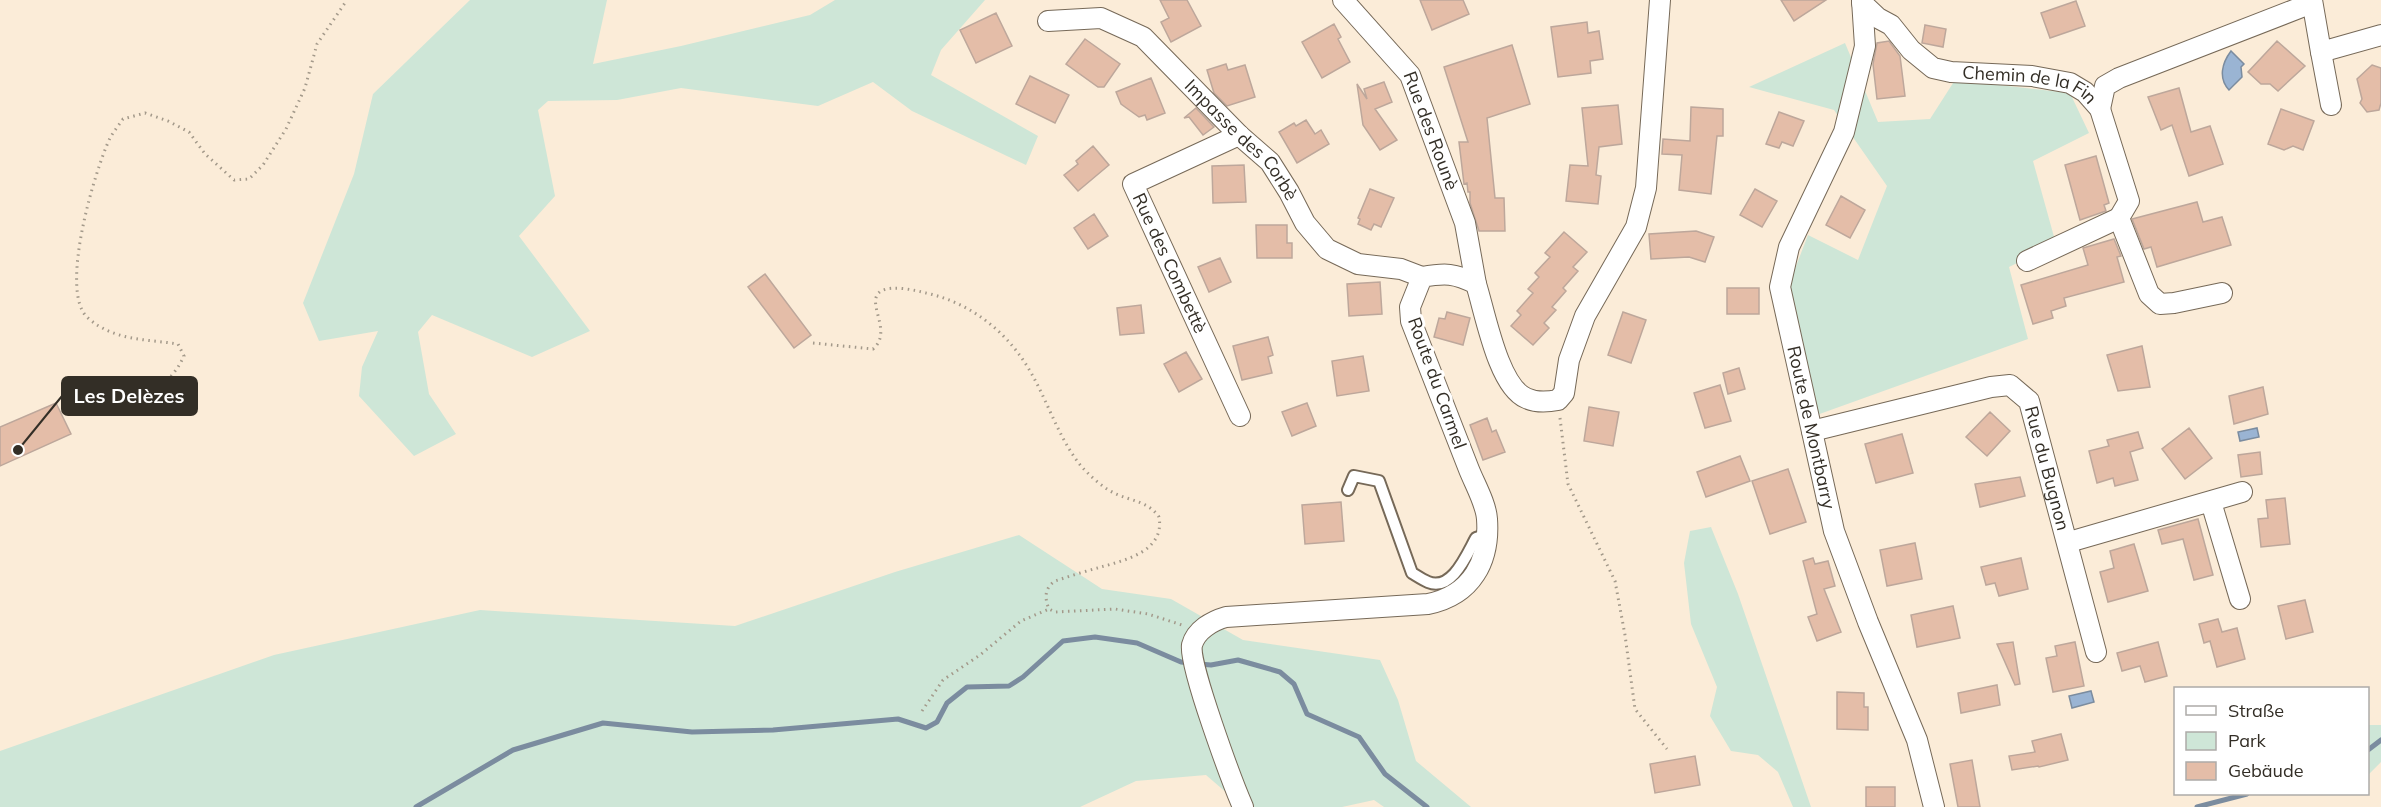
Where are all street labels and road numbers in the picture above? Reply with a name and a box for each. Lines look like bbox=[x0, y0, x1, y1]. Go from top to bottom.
street label: Chemin de la Fin bbox=[1962, 61, 2102, 108]
street label: Rue des Rounè bbox=[1399, 68, 1464, 193]
street label: Impasse des Corbè bbox=[1180, 74, 1303, 204]
street label: Rue des Combettè bbox=[1128, 189, 1212, 337]
street label: Route du Carmel bbox=[1403, 314, 1472, 452]
street label: Route de Montbarry bbox=[1782, 344, 1841, 512]
street label: Rue du Bugnon bbox=[2020, 403, 2075, 533]

